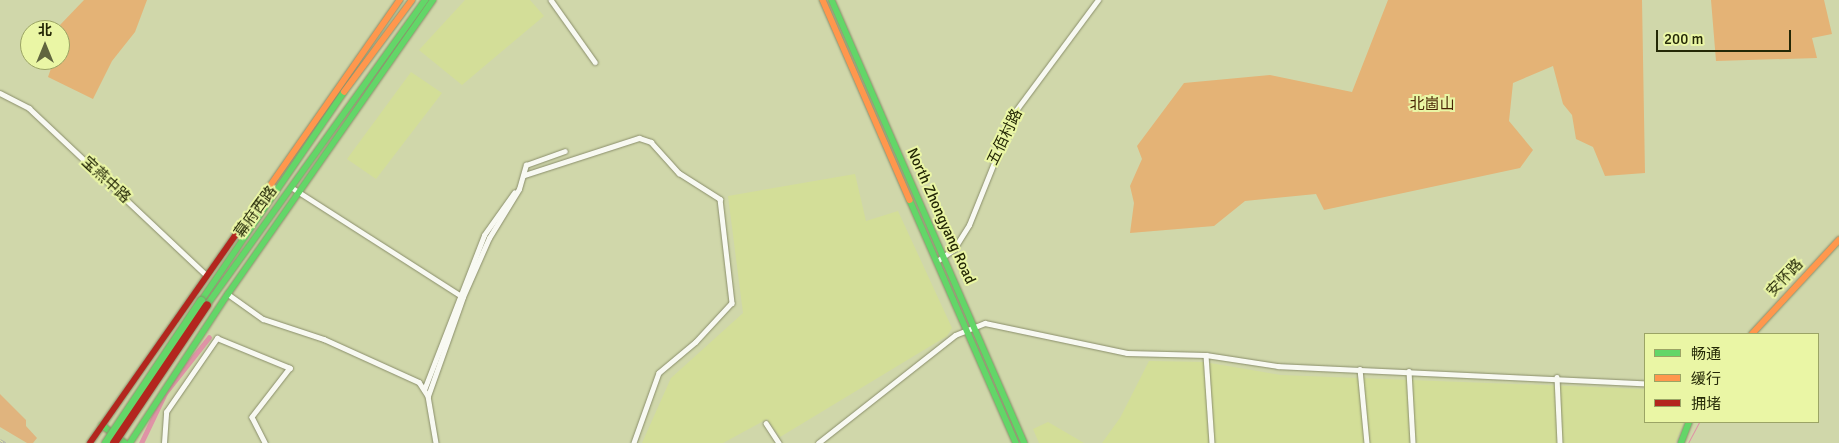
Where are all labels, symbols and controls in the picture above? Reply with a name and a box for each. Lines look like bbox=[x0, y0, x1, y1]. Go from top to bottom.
north arrow bbox=[20, 20, 70, 70]
scale bar bbox=[1659, 20, 1794, 52]
text: 北 bbox=[38, 22, 52, 39]
text: 200 m bbox=[1664, 30, 1704, 48]
park label: 北崮山 bbox=[1410, 96, 1454, 114]
street label: 五佰村路 bbox=[984, 106, 1026, 168]
street label: North Zhongyang Road bbox=[903, 145, 979, 287]
street label: 宝燕中路 bbox=[78, 153, 134, 207]
street label: 幕府西路 bbox=[231, 182, 281, 242]
street label: 安怀路 bbox=[1763, 255, 1807, 301]
legend bbox=[1644, 333, 1819, 423]
text: 畅通 bbox=[1691, 345, 1721, 363]
text: 缓行 bbox=[1691, 370, 1721, 388]
text: 拥堵 bbox=[1691, 395, 1721, 413]

